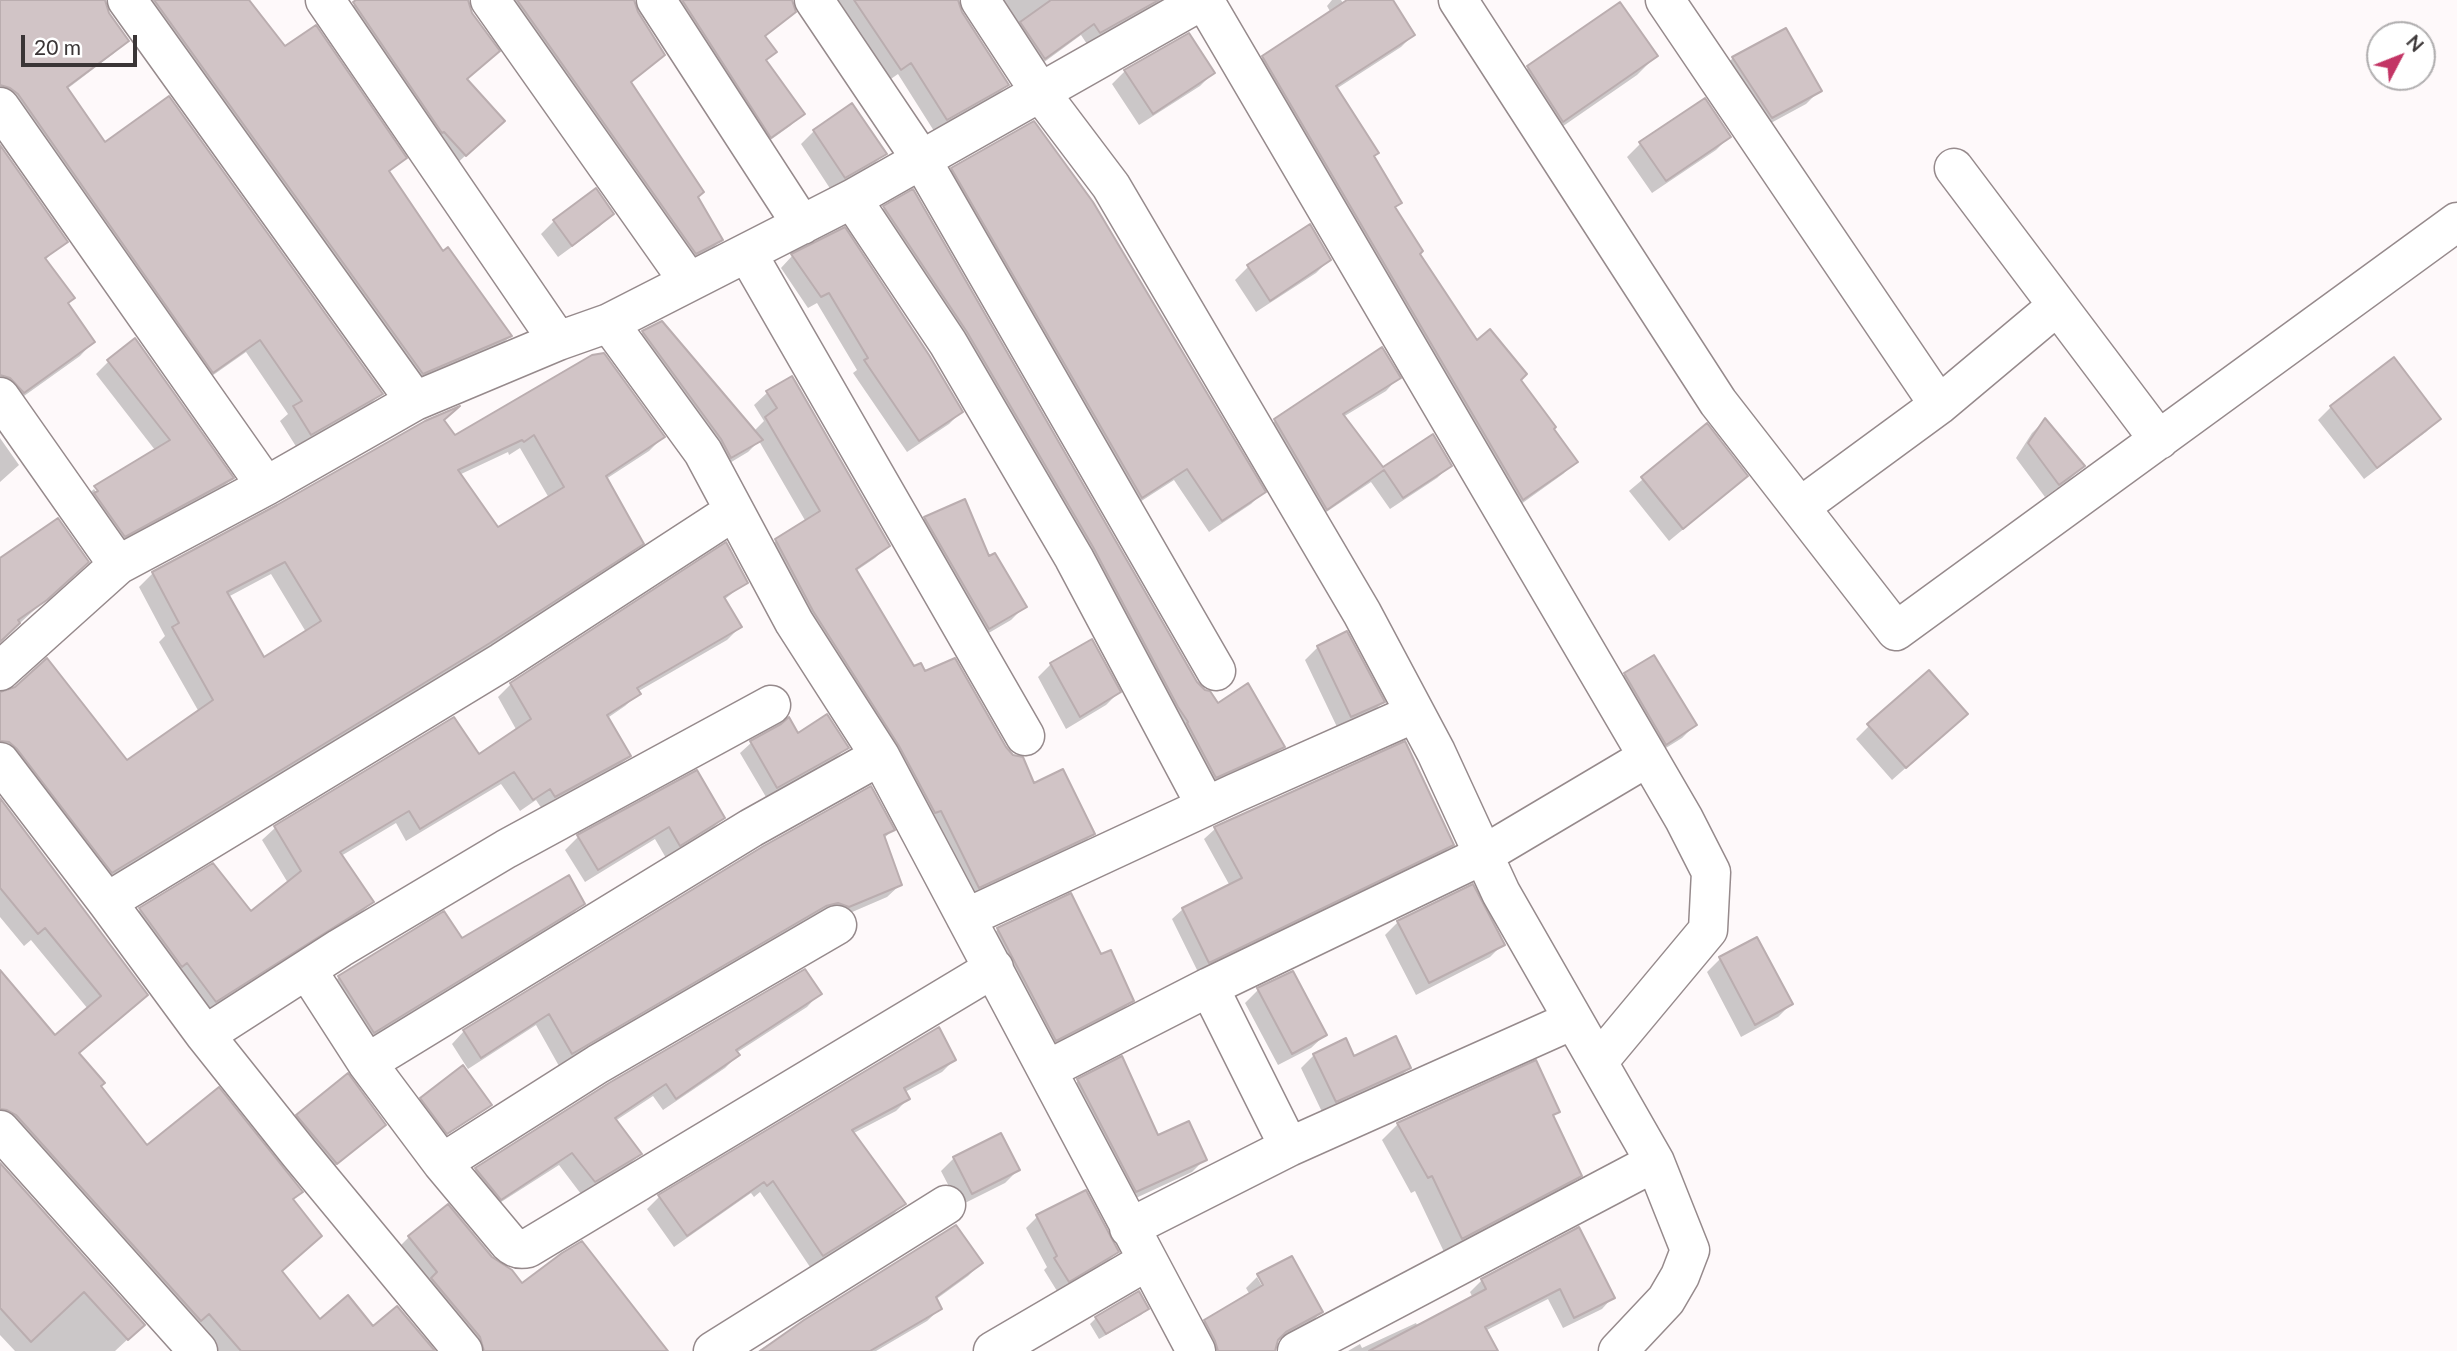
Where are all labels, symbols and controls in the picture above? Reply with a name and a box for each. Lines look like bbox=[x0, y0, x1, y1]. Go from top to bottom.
scale bar bbox=[24, 21, 140, 65]
north arrow bbox=[2366, 21, 2436, 91]
text: N bbox=[2402, 30, 2429, 56]
text: 20 m bbox=[34, 34, 81, 59]

